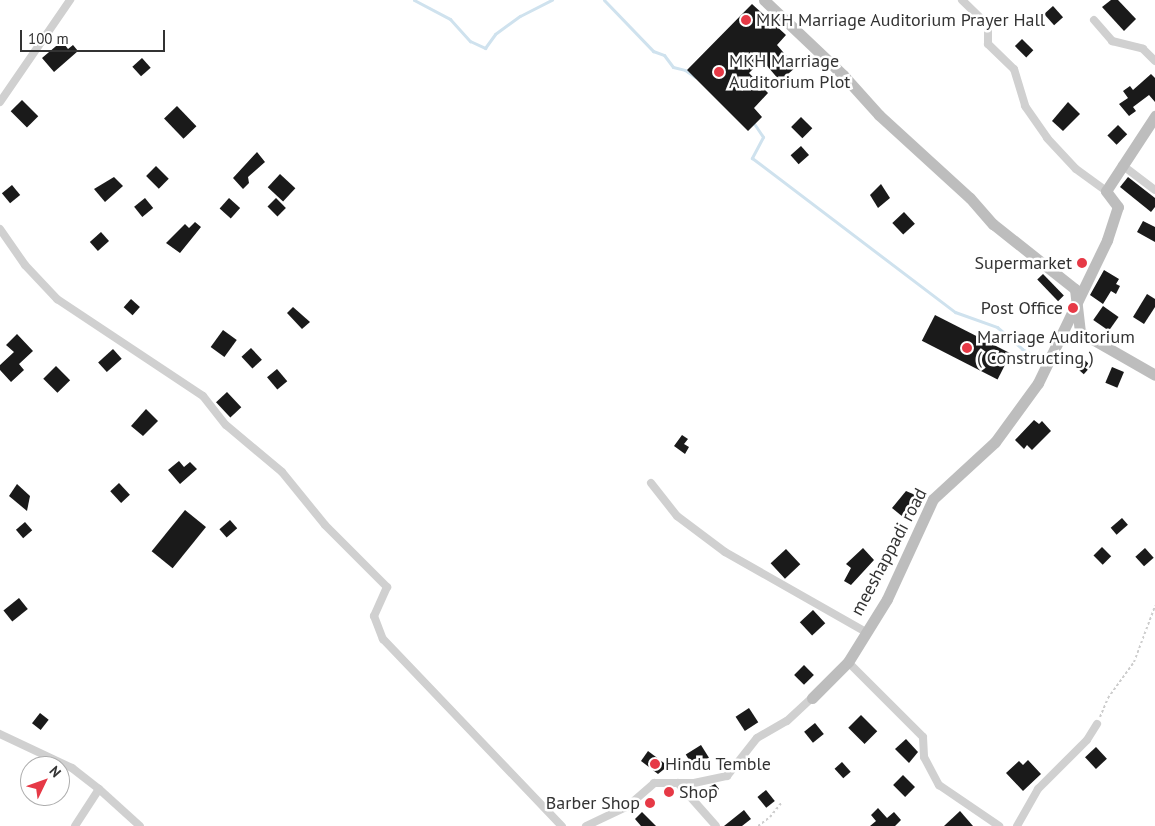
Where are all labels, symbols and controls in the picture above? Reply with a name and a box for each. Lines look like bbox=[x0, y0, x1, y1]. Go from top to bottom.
place label: MKH Marriage Auditorium Prayer Hall bbox=[756, 9, 1046, 31]
marker: MKH Marriage Auditorium Prayer Hall bbox=[740, 14, 752, 26]
scale bar bbox=[22, 20, 168, 52]
text: 100 m bbox=[28, 29, 69, 48]
place label: MKH Marriage Auditorium Plot bbox=[729, 51, 850, 94]
marker: MKH Marriage Auditorium Plot bbox=[713, 66, 725, 78]
place label: Supermarket bbox=[974, 252, 1072, 274]
marker: Supermarket bbox=[1076, 257, 1088, 269]
place label: Post Office bbox=[981, 297, 1063, 319]
marker: Post Office bbox=[1067, 302, 1079, 314]
place label: Marriage Auditorium ( Constructing ) bbox=[977, 327, 1135, 369]
marker: Marriage Auditorium ( Constructing ) bbox=[961, 342, 973, 354]
street label: meeshappadi road bbox=[846, 485, 932, 619]
place label: Hindu Temble bbox=[665, 753, 772, 775]
north arrow bbox=[20, 756, 70, 806]
marker: Hindu Temble bbox=[649, 758, 661, 770]
text: N bbox=[46, 762, 65, 781]
place label: Shop bbox=[679, 781, 718, 803]
marker: Shop bbox=[663, 786, 675, 798]
place label: Barber Shop bbox=[546, 792, 640, 814]
marker: Barber Shop bbox=[644, 797, 656, 809]

